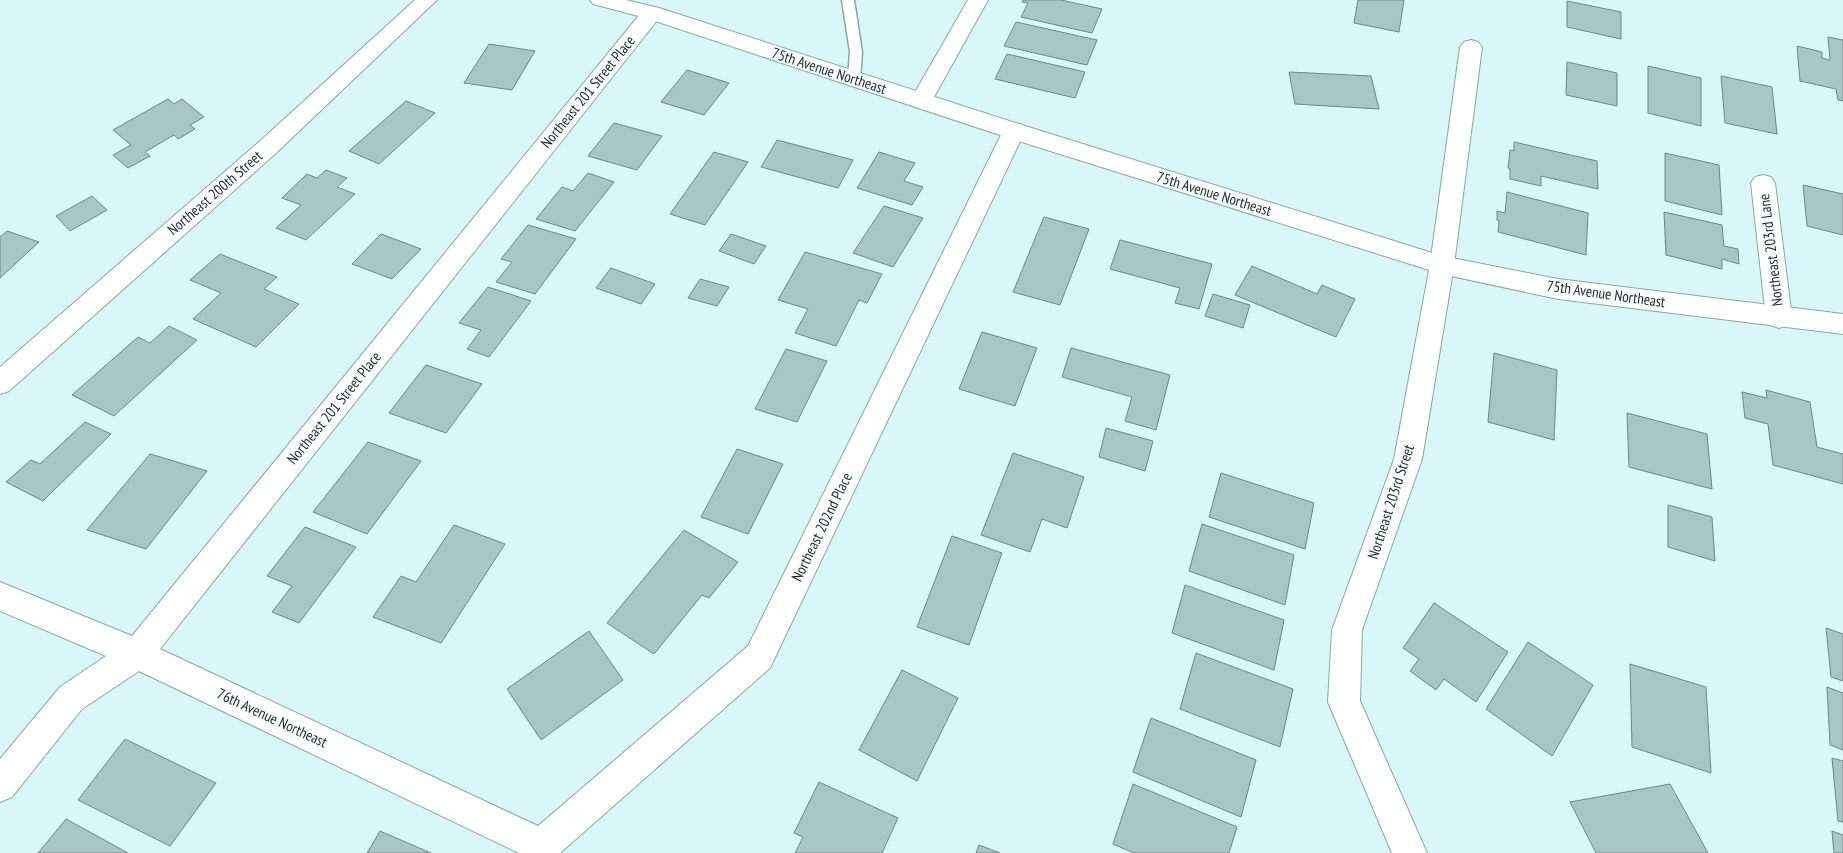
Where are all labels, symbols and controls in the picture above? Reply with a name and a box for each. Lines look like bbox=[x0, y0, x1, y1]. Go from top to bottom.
street label: Northeast 201 Street Place bbox=[536, 31, 639, 152]
street label: 75th Avenue Northeast bbox=[770, 43, 889, 98]
street label: Northeast 200th Street bbox=[163, 146, 266, 239]
street label: 75th Avenue Northeast bbox=[1154, 167, 1274, 220]
street label: Northeast 203rd Lane bbox=[1754, 193, 1787, 307]
street label: 75th Avenue Northeast bbox=[1546, 276, 1666, 311]
street label: Northeast 201 Street Place bbox=[282, 347, 385, 468]
street label: Northeast 203rd Street bbox=[1363, 442, 1418, 562]
street label: Northeast 202nd Place bbox=[787, 469, 856, 584]
street label: 76th Avenue Northeast bbox=[214, 684, 330, 751]

